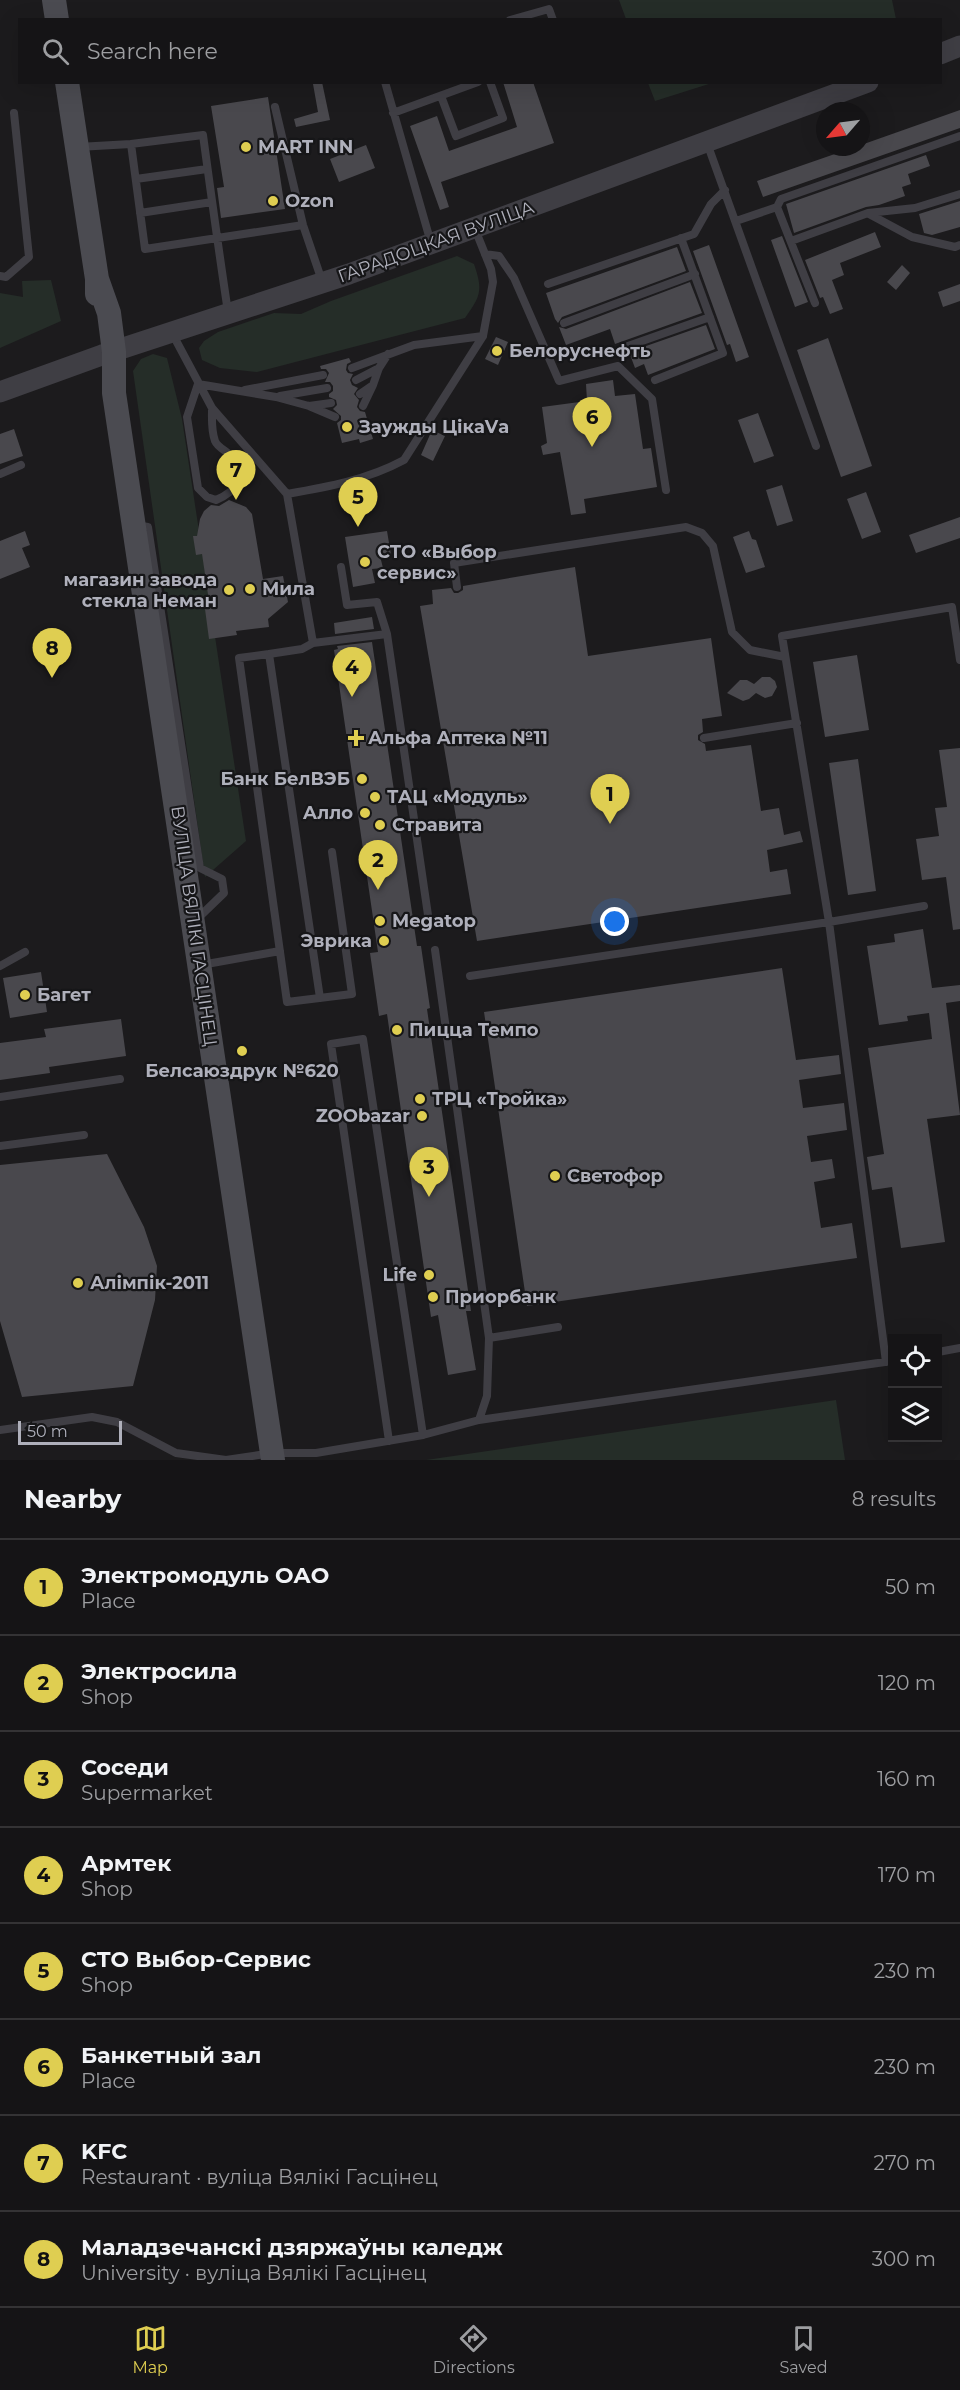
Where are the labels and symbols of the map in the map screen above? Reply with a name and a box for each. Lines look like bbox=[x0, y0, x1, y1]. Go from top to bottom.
north arrow bbox=[816, 102, 870, 156]
place label: MART INN bbox=[258, 136, 353, 158]
marker: MART INN bbox=[239, 140, 253, 154]
place label: Ozon bbox=[285, 190, 334, 212]
marker: Ozon bbox=[266, 194, 280, 208]
street label: ГАРАДОЦКАЯ ВУЛІЦА bbox=[335, 196, 538, 288]
place label: Белоруснефть bbox=[509, 340, 651, 362]
marker: Белоруснефть bbox=[490, 344, 504, 358]
pin: 6 bbox=[572, 398, 612, 447]
place label: Заужды ЦікаVа bbox=[358, 416, 509, 438]
marker: Заужды ЦікаVа bbox=[340, 420, 354, 434]
pin: 7 bbox=[216, 450, 256, 500]
pin: 5 bbox=[338, 478, 378, 527]
place label: СТО «Выбор сервис» bbox=[377, 541, 497, 584]
marker: СТО «Выбор сервис» bbox=[358, 555, 372, 569]
place label: магазин завода стекла Неман bbox=[64, 569, 217, 612]
place label: Мила bbox=[262, 578, 315, 600]
marker: Мила bbox=[243, 582, 257, 596]
marker: магазин завода стекла Неман bbox=[222, 583, 236, 597]
pin: 8 bbox=[32, 628, 72, 678]
pin: 4 bbox=[332, 648, 372, 697]
place label: Альфа Аптека №11 bbox=[368, 727, 548, 749]
marker: Альфа Аптека №11 bbox=[349, 731, 363, 745]
place label: Банк БелВЭБ bbox=[220, 768, 350, 790]
marker: Банк БелВЭБ bbox=[355, 772, 369, 786]
pin: 1 bbox=[590, 774, 630, 824]
place label: ТАЦ «Модуль» bbox=[387, 786, 528, 808]
marker: ТАЦ «Модуль» bbox=[368, 790, 382, 804]
place label: Алло bbox=[303, 802, 353, 824]
street label: ВУЛІЦА ВЯЛІКІ ГАСЦІНЕЦ bbox=[166, 804, 222, 1048]
marker: Алло bbox=[358, 806, 372, 820]
place label: Стравита bbox=[392, 814, 482, 836]
marker: Стравита bbox=[373, 818, 387, 832]
pin: 2 bbox=[358, 840, 398, 890]
your location bbox=[600, 907, 629, 936]
place label: Megatop bbox=[392, 910, 476, 932]
marker: Megatop bbox=[373, 914, 387, 928]
place label: Эврика bbox=[300, 930, 372, 952]
marker: Эврика bbox=[377, 934, 391, 948]
place label: Багет bbox=[37, 984, 91, 1006]
marker: Багет bbox=[18, 988, 32, 1002]
place label: Пицца Темпо bbox=[409, 1019, 539, 1041]
marker: Пицца Темпо bbox=[390, 1023, 404, 1037]
marker: Белсаюздрук №620 bbox=[235, 1044, 249, 1058]
place label: Белсаюздрук №620 bbox=[145, 1060, 339, 1082]
place label: ТРЦ «Тройка» bbox=[432, 1088, 567, 1110]
marker: ТРЦ «Тройка» bbox=[413, 1092, 427, 1106]
place label: ZOObazar bbox=[316, 1105, 410, 1127]
marker: ZOObazar bbox=[415, 1109, 429, 1123]
pin: 3 bbox=[410, 1148, 448, 1197]
place label: Светофор bbox=[567, 1165, 663, 1187]
marker: Светофор bbox=[548, 1169, 562, 1183]
place label: Life bbox=[383, 1264, 417, 1286]
marker: Life bbox=[422, 1268, 436, 1282]
place label: Алімпік-2011 bbox=[90, 1272, 209, 1294]
marker: Алімпік-2011 bbox=[71, 1276, 85, 1290]
place label: Приорбанк bbox=[445, 1286, 556, 1308]
marker: Приорбанк bbox=[426, 1290, 440, 1304]
scale bar bbox=[18, 1418, 122, 1446]

